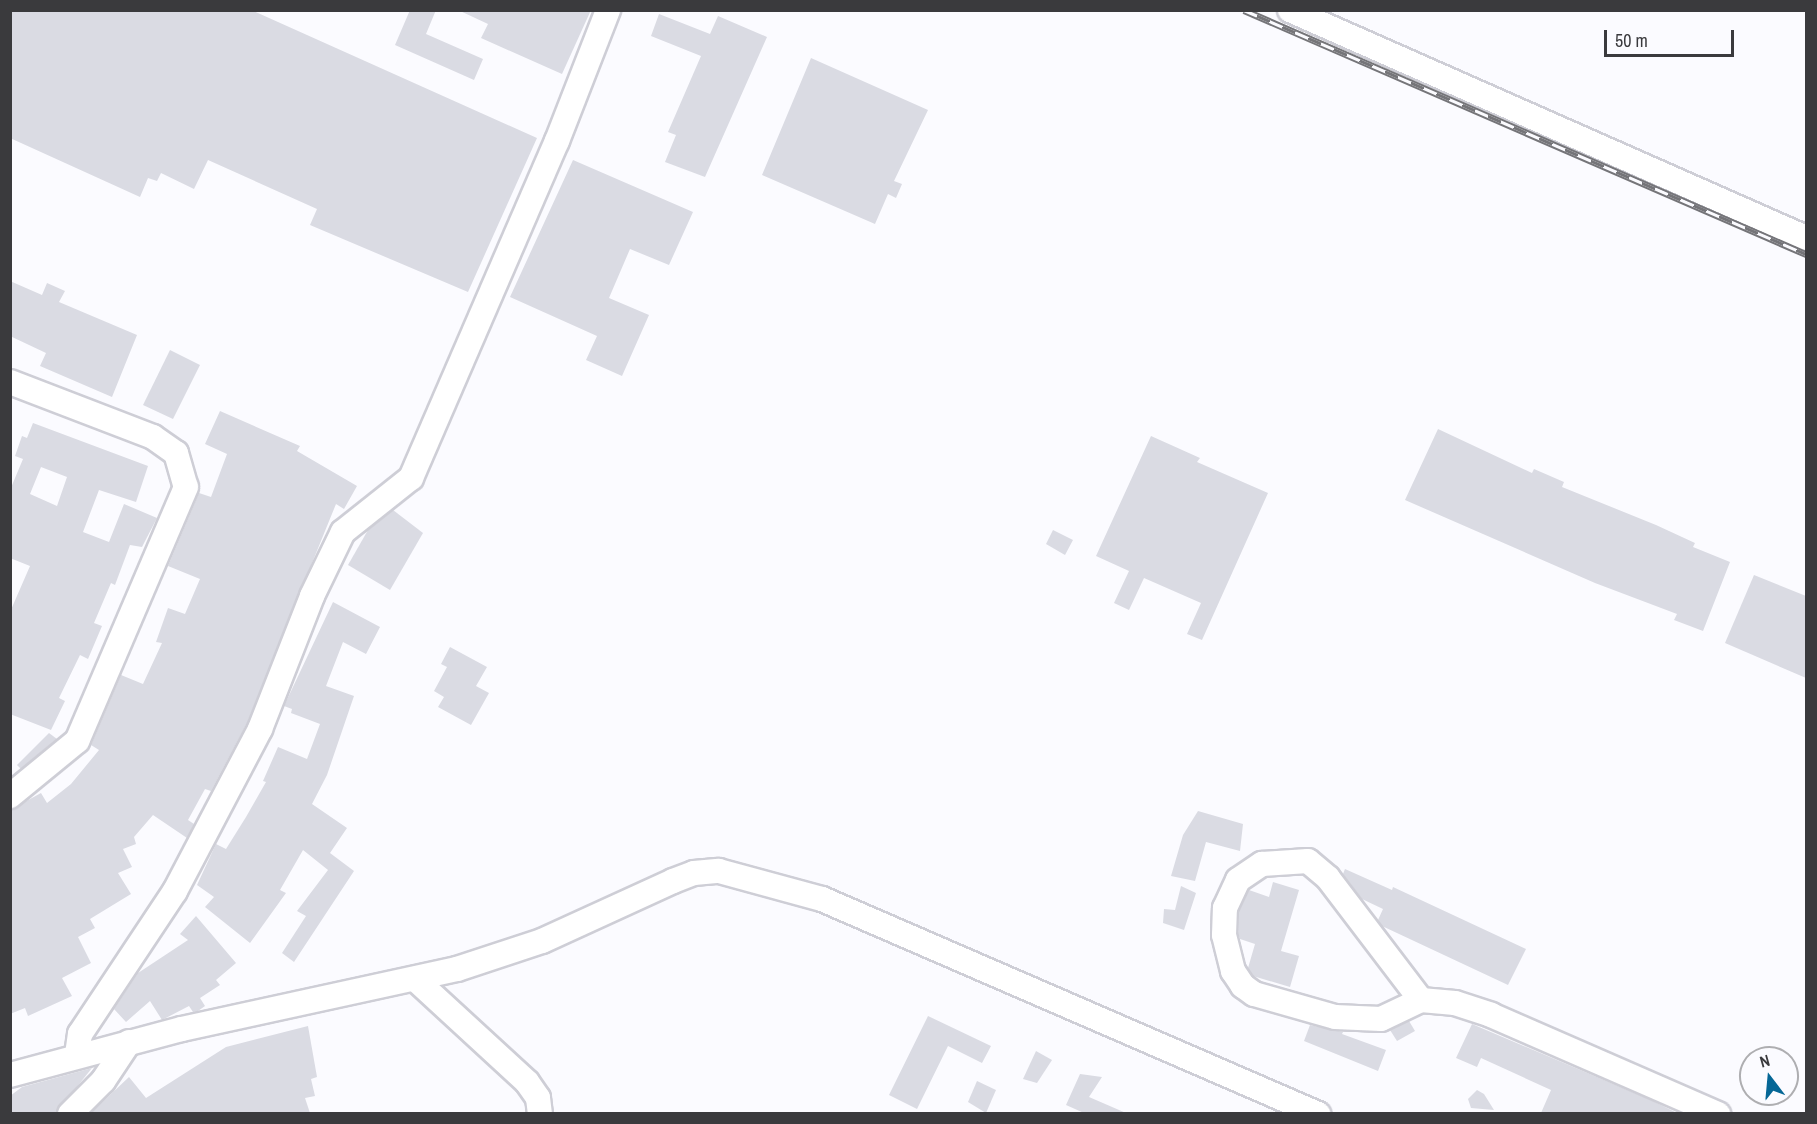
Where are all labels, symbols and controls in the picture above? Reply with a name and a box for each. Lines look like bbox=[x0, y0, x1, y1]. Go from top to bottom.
scale bar bbox=[1607, 18, 1738, 56]
text: 50 m bbox=[1615, 28, 1648, 53]
north arrow bbox=[1739, 1046, 1799, 1106]
text: N bbox=[1757, 1049, 1772, 1073]

